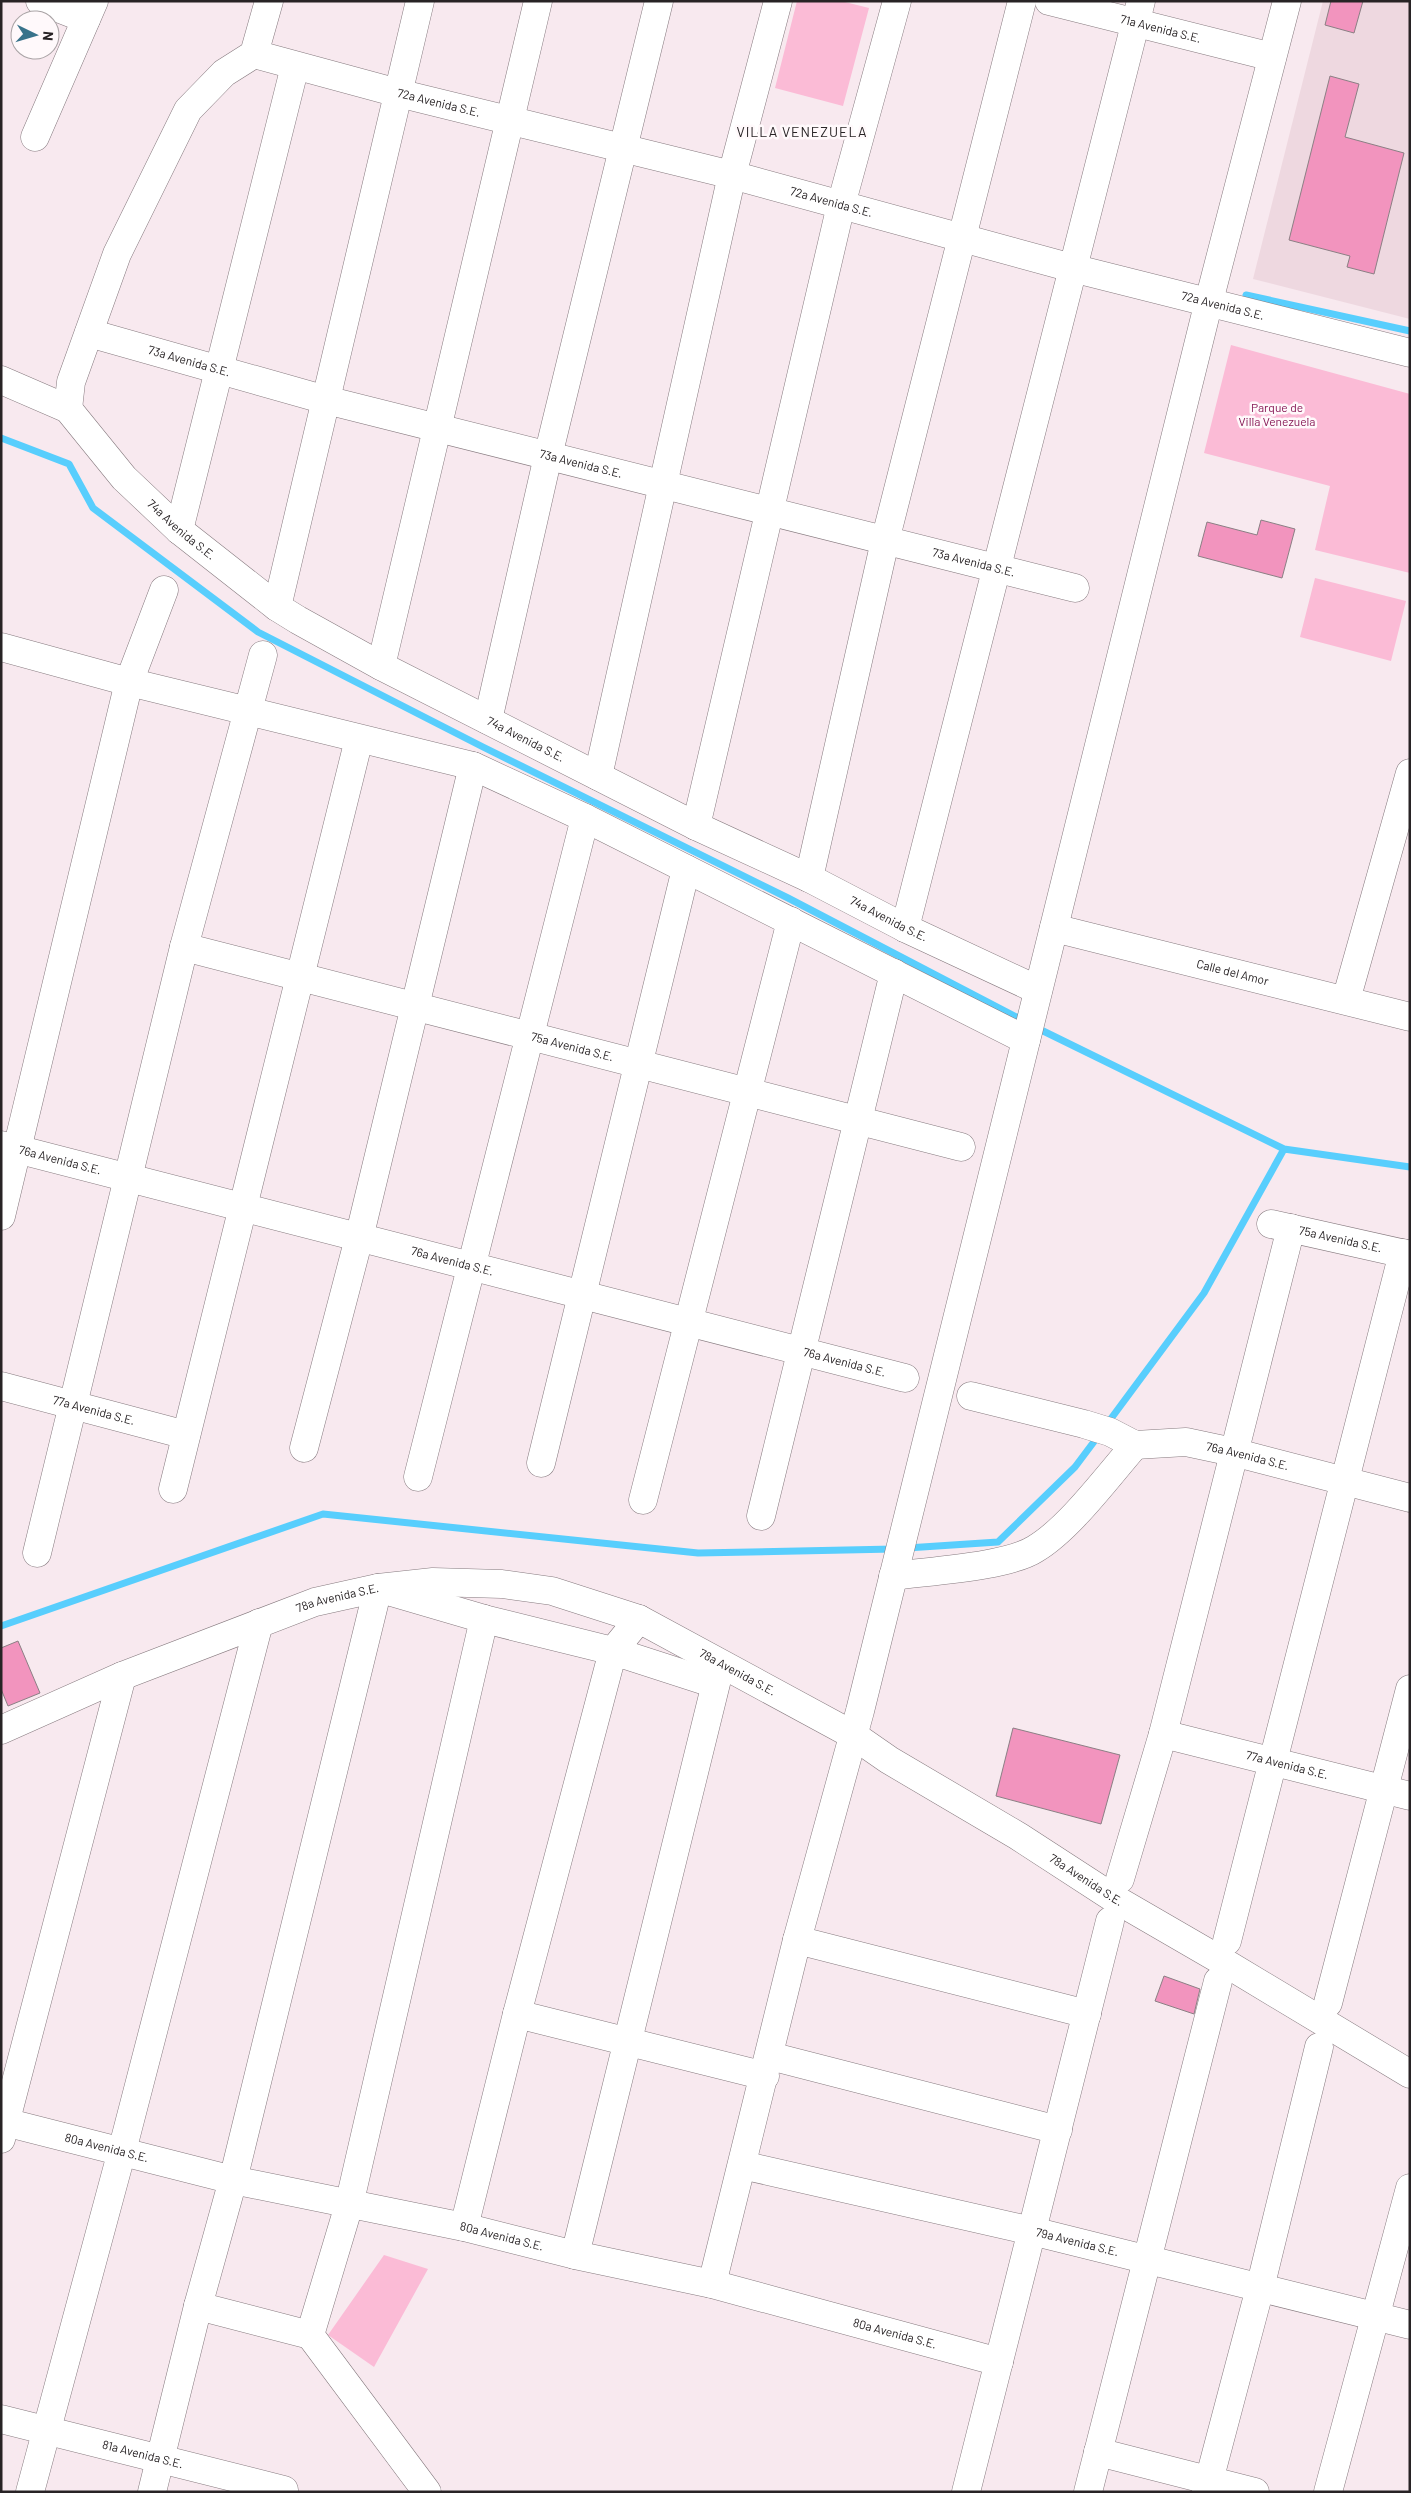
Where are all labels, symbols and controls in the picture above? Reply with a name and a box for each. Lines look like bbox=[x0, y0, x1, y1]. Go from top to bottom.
north arrow bbox=[10, 10, 60, 60]
street label: 71a Avenida S.E. bbox=[1119, 11, 1203, 45]
text: N bbox=[40, 31, 57, 42]
street label: 72a Avenida S.E. bbox=[396, 85, 482, 119]
district label: VILLA VENEZUELA bbox=[736, 123, 868, 140]
street label: 72a Avenida S.E. bbox=[789, 183, 874, 219]
street label: 72a Avenida S.E. bbox=[1180, 288, 1266, 322]
street label: 73a Avenida S.E. bbox=[147, 342, 232, 379]
park label: Parque de Villa Venezuela bbox=[1239, 400, 1315, 428]
street label: 73a Avenida S.E. bbox=[538, 446, 624, 480]
street label: 74a Avenida S.E. bbox=[145, 496, 219, 562]
street label: 73a Avenida S.E. bbox=[931, 544, 1017, 579]
street label: 74a Avenida S.E. bbox=[485, 713, 567, 764]
street label: 74a Avenida S.E. bbox=[848, 893, 930, 944]
street label: Calle del Amor bbox=[1195, 956, 1271, 988]
street label: 75a Avenida S.E. bbox=[530, 1029, 615, 1063]
street label: 76a Avenida S.E. bbox=[18, 1142, 103, 1177]
street label: 75a Avenida S.E. bbox=[1298, 1222, 1383, 1255]
street label: 76a Avenida S.E. bbox=[410, 1243, 495, 1278]
street label: 76a Avenida S.E. bbox=[802, 1344, 887, 1379]
street label: 77a Avenida S.E. bbox=[52, 1392, 137, 1427]
street label: 76a Avenida S.E. bbox=[1205, 1438, 1291, 1472]
street label: 78a Avenida S.E. bbox=[294, 1580, 380, 1615]
street label: 78a Avenida S.E. bbox=[697, 1645, 779, 1698]
street label: 77a Avenida S.E. bbox=[1245, 1747, 1330, 1781]
street label: 78a Avenida S.E. bbox=[1047, 1850, 1126, 1908]
street label: 80a Avenida S.E. bbox=[64, 2130, 150, 2164]
street label: 80a Avenida S.E. bbox=[459, 2218, 545, 2253]
street label: 79a Avenida S.E. bbox=[1035, 2224, 1120, 2258]
street label: 80a Avenida S.E. bbox=[852, 2315, 938, 2351]
street label: 81a Avenida S.E. bbox=[101, 2437, 185, 2470]

